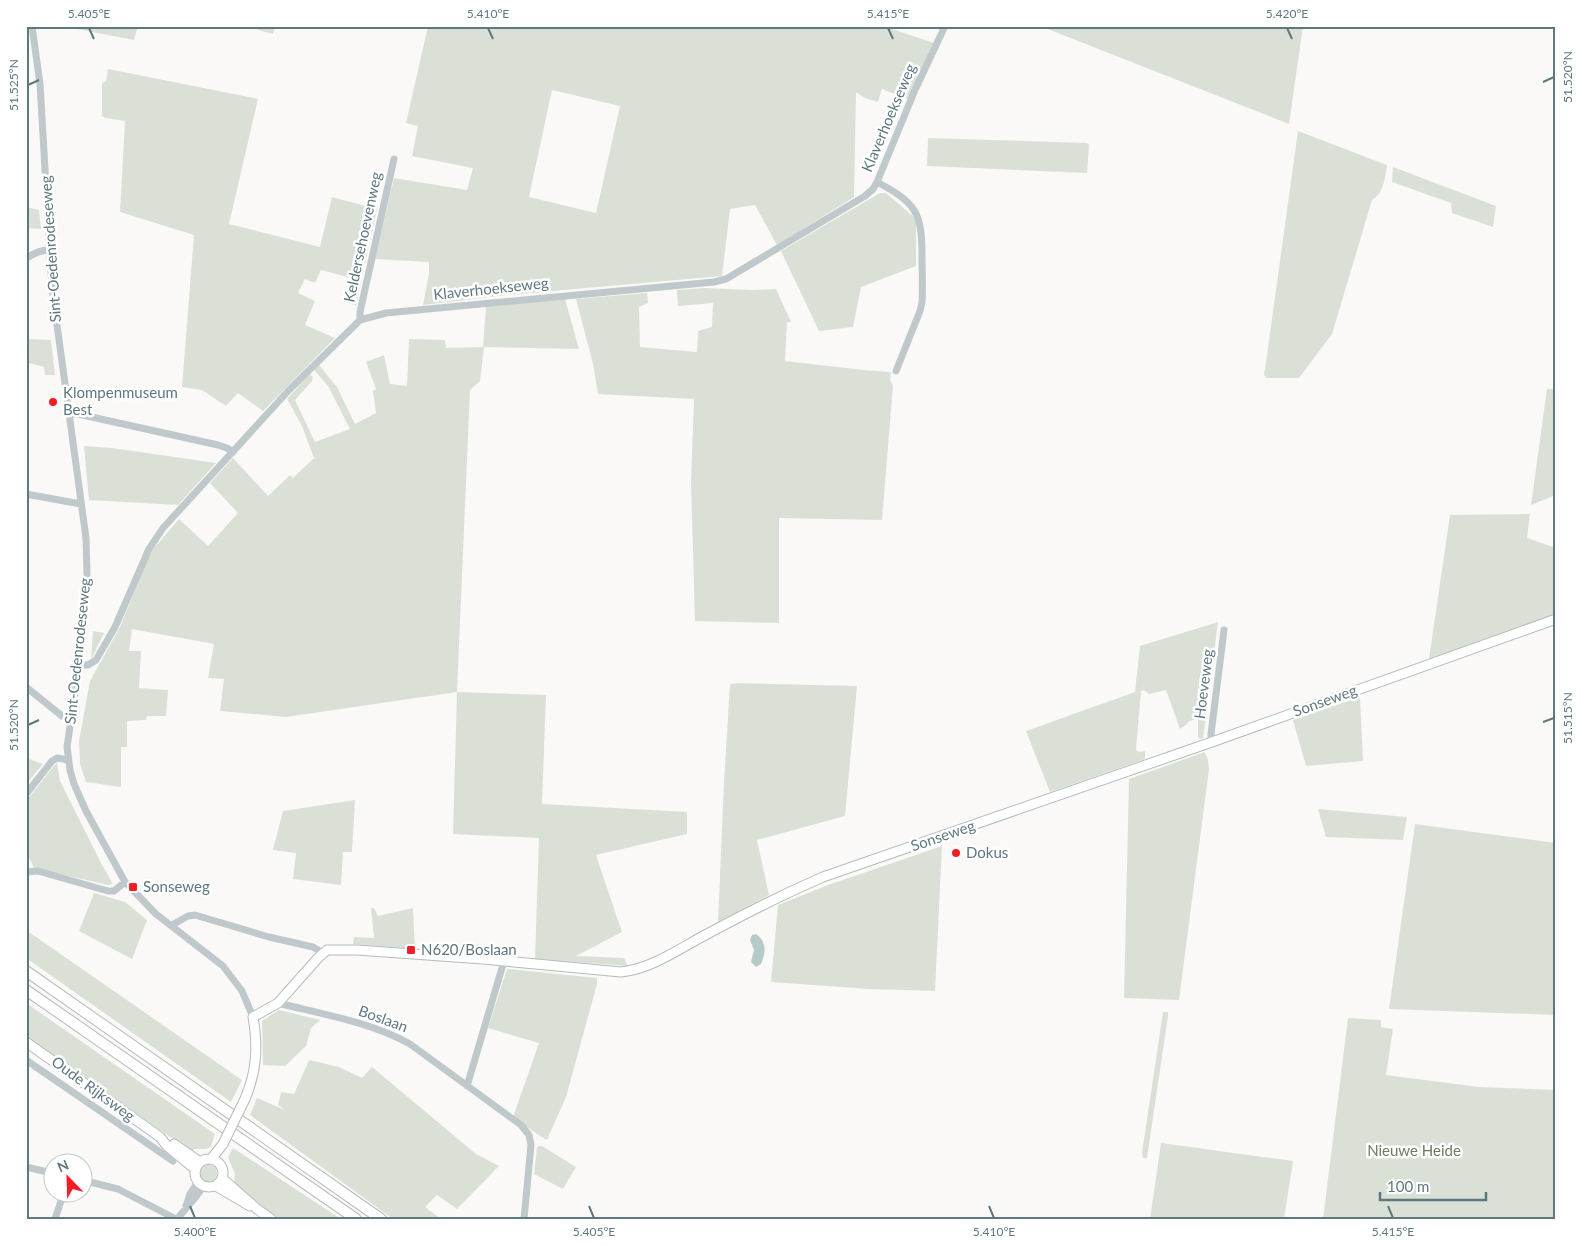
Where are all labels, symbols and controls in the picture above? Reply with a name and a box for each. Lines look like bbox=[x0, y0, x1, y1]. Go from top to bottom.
text: 5.405°E bbox=[68, 6, 110, 21]
text: 5.410°E bbox=[467, 6, 509, 21]
text: 5.415°E bbox=[867, 6, 909, 21]
text: 5.420°E bbox=[1266, 6, 1308, 21]
text: 51.520°N bbox=[1560, 51, 1575, 103]
text: 51.525°N bbox=[6, 59, 21, 111]
street label: Klaverhoekseweg bbox=[857, 61, 919, 174]
street label: Keldersehoevenweg bbox=[339, 170, 385, 304]
street label: Sint-Oedenrodeseweg bbox=[36, 175, 64, 323]
street label: Klaverhoekseweg bbox=[432, 273, 550, 303]
place label: Klompenmuseum Best bbox=[63, 383, 178, 418]
marker: Klompenmuseum Best bbox=[47, 396, 59, 408]
street label: Sint-Oedenrodeseweg bbox=[60, 577, 94, 725]
street label: Hoeveweg bbox=[1190, 648, 1216, 720]
street label: Sonseweg bbox=[1290, 680, 1359, 720]
text: 51.515°N bbox=[1560, 692, 1575, 744]
text: 51.520°N bbox=[6, 699, 21, 751]
street label: Sonseweg bbox=[908, 816, 977, 854]
place label: Dokus bbox=[966, 843, 1008, 861]
marker: Dokus bbox=[950, 847, 962, 859]
place label: Sonseweg bbox=[143, 877, 210, 895]
marker: Sonseweg bbox=[127, 881, 139, 893]
place label: N620/Boslaan bbox=[421, 940, 517, 958]
marker: N620/Boslaan bbox=[405, 944, 417, 956]
street label: Boslaan bbox=[356, 1001, 411, 1035]
street label: Oude Rijksweg bbox=[48, 1052, 139, 1125]
park label: Nieuwe Heide bbox=[1367, 1141, 1461, 1159]
north arrow bbox=[42, 1152, 92, 1202]
text: N bbox=[54, 1156, 71, 1176]
scale bar bbox=[1380, 1170, 1486, 1202]
text: 100 m bbox=[1387, 1177, 1429, 1195]
text: 5.400°E bbox=[174, 1224, 216, 1239]
text: 5.405°E bbox=[573, 1224, 615, 1239]
text: 5.410°E bbox=[973, 1224, 1015, 1239]
text: 5.415°E bbox=[1372, 1224, 1414, 1239]

